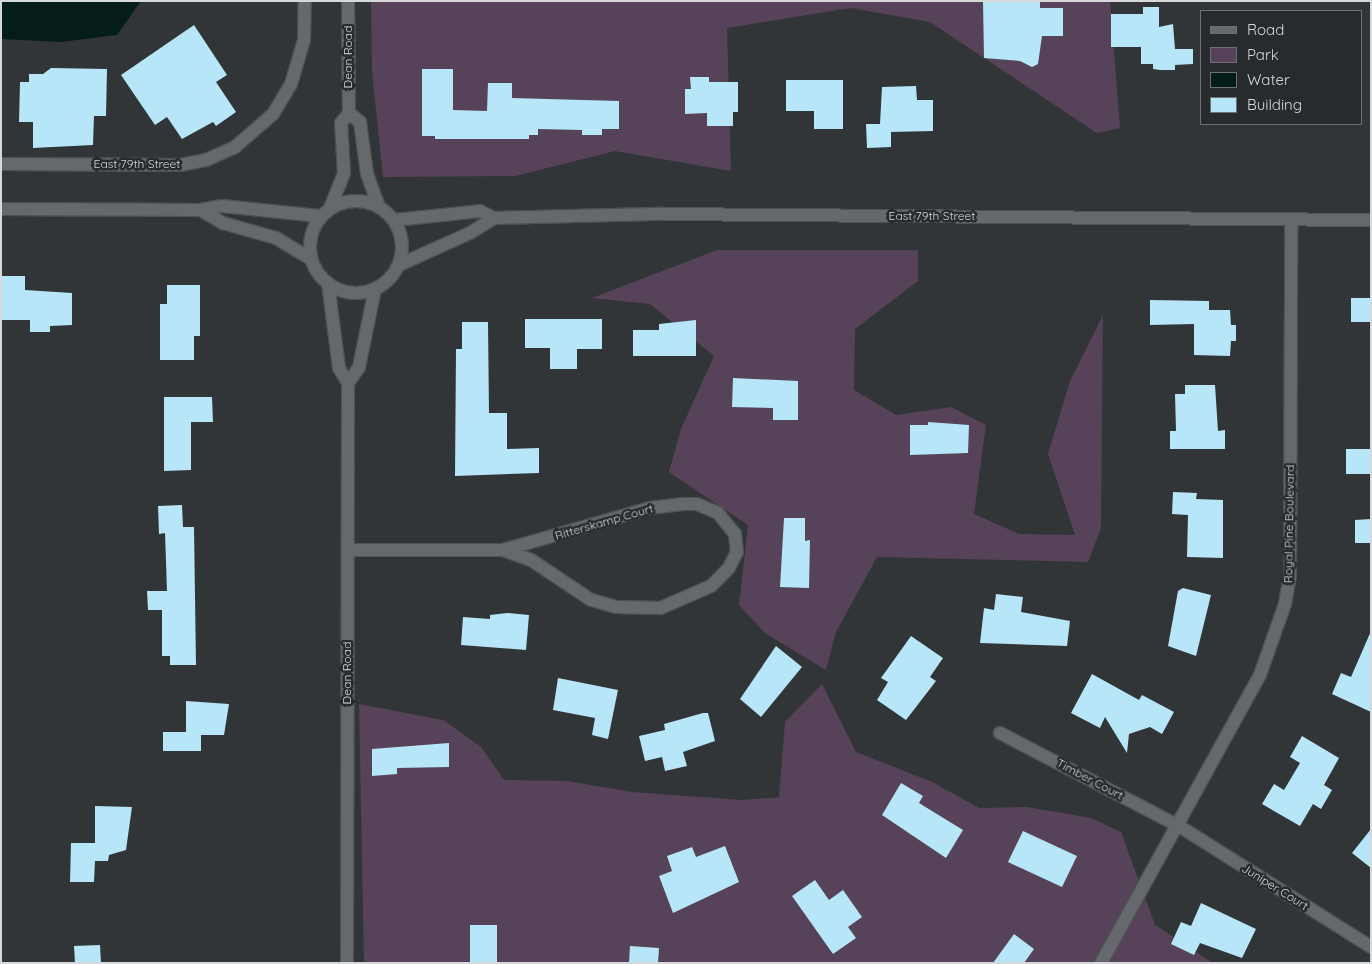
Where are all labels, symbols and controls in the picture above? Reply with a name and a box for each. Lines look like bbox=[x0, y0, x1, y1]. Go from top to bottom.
legend bbox=[1200, 10, 1362, 125]
text: Road bbox=[1247, 20, 1284, 39]
street label: Dean Road bbox=[341, 26, 355, 88]
text: Park bbox=[1247, 45, 1279, 64]
text: Water bbox=[1247, 70, 1290, 89]
text: Building bbox=[1247, 95, 1302, 114]
street label: East 79th Street bbox=[94, 157, 180, 171]
street label: East 79th Street bbox=[889, 209, 975, 223]
street label: Royal Pine Boulevard bbox=[1281, 465, 1297, 583]
street label: Ritterskamp Court bbox=[553, 501, 655, 543]
street label: Dean Road bbox=[340, 642, 354, 704]
street label: Timber Court bbox=[1054, 755, 1126, 803]
street label: Juniper Court bbox=[1239, 861, 1311, 913]

